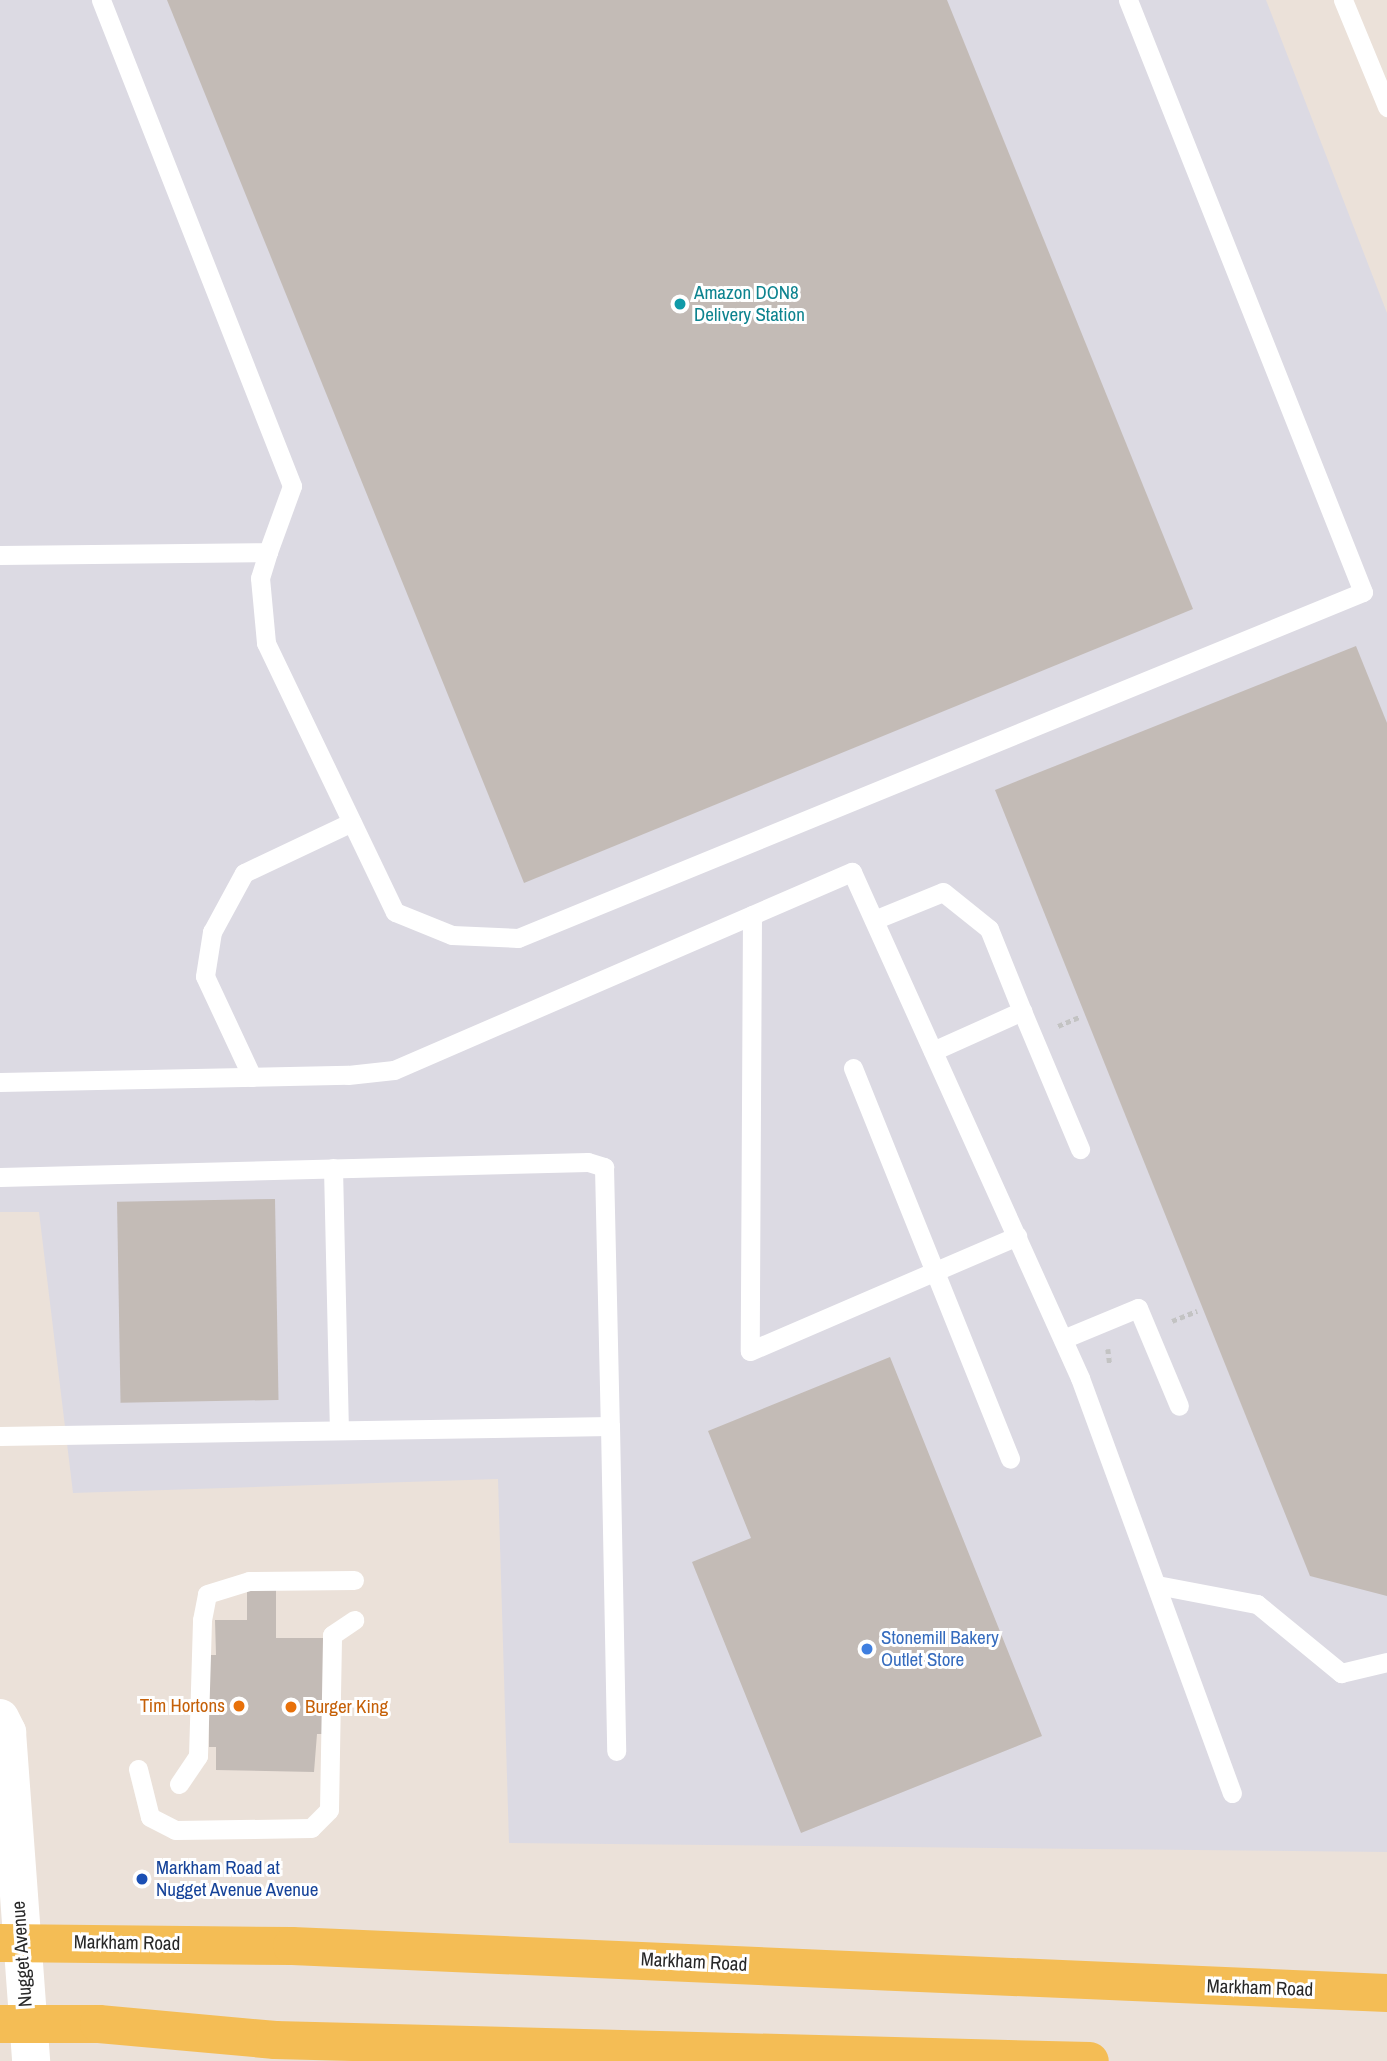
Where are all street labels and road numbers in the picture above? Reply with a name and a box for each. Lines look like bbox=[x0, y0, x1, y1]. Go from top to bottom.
street label: Nugget Avenue bbox=[7, 1900, 37, 2008]
street label: Markham Road bbox=[74, 1931, 180, 1955]
street label: Markham Road bbox=[640, 1948, 748, 1976]
street label: Markham Road bbox=[1206, 1975, 1314, 2001]

